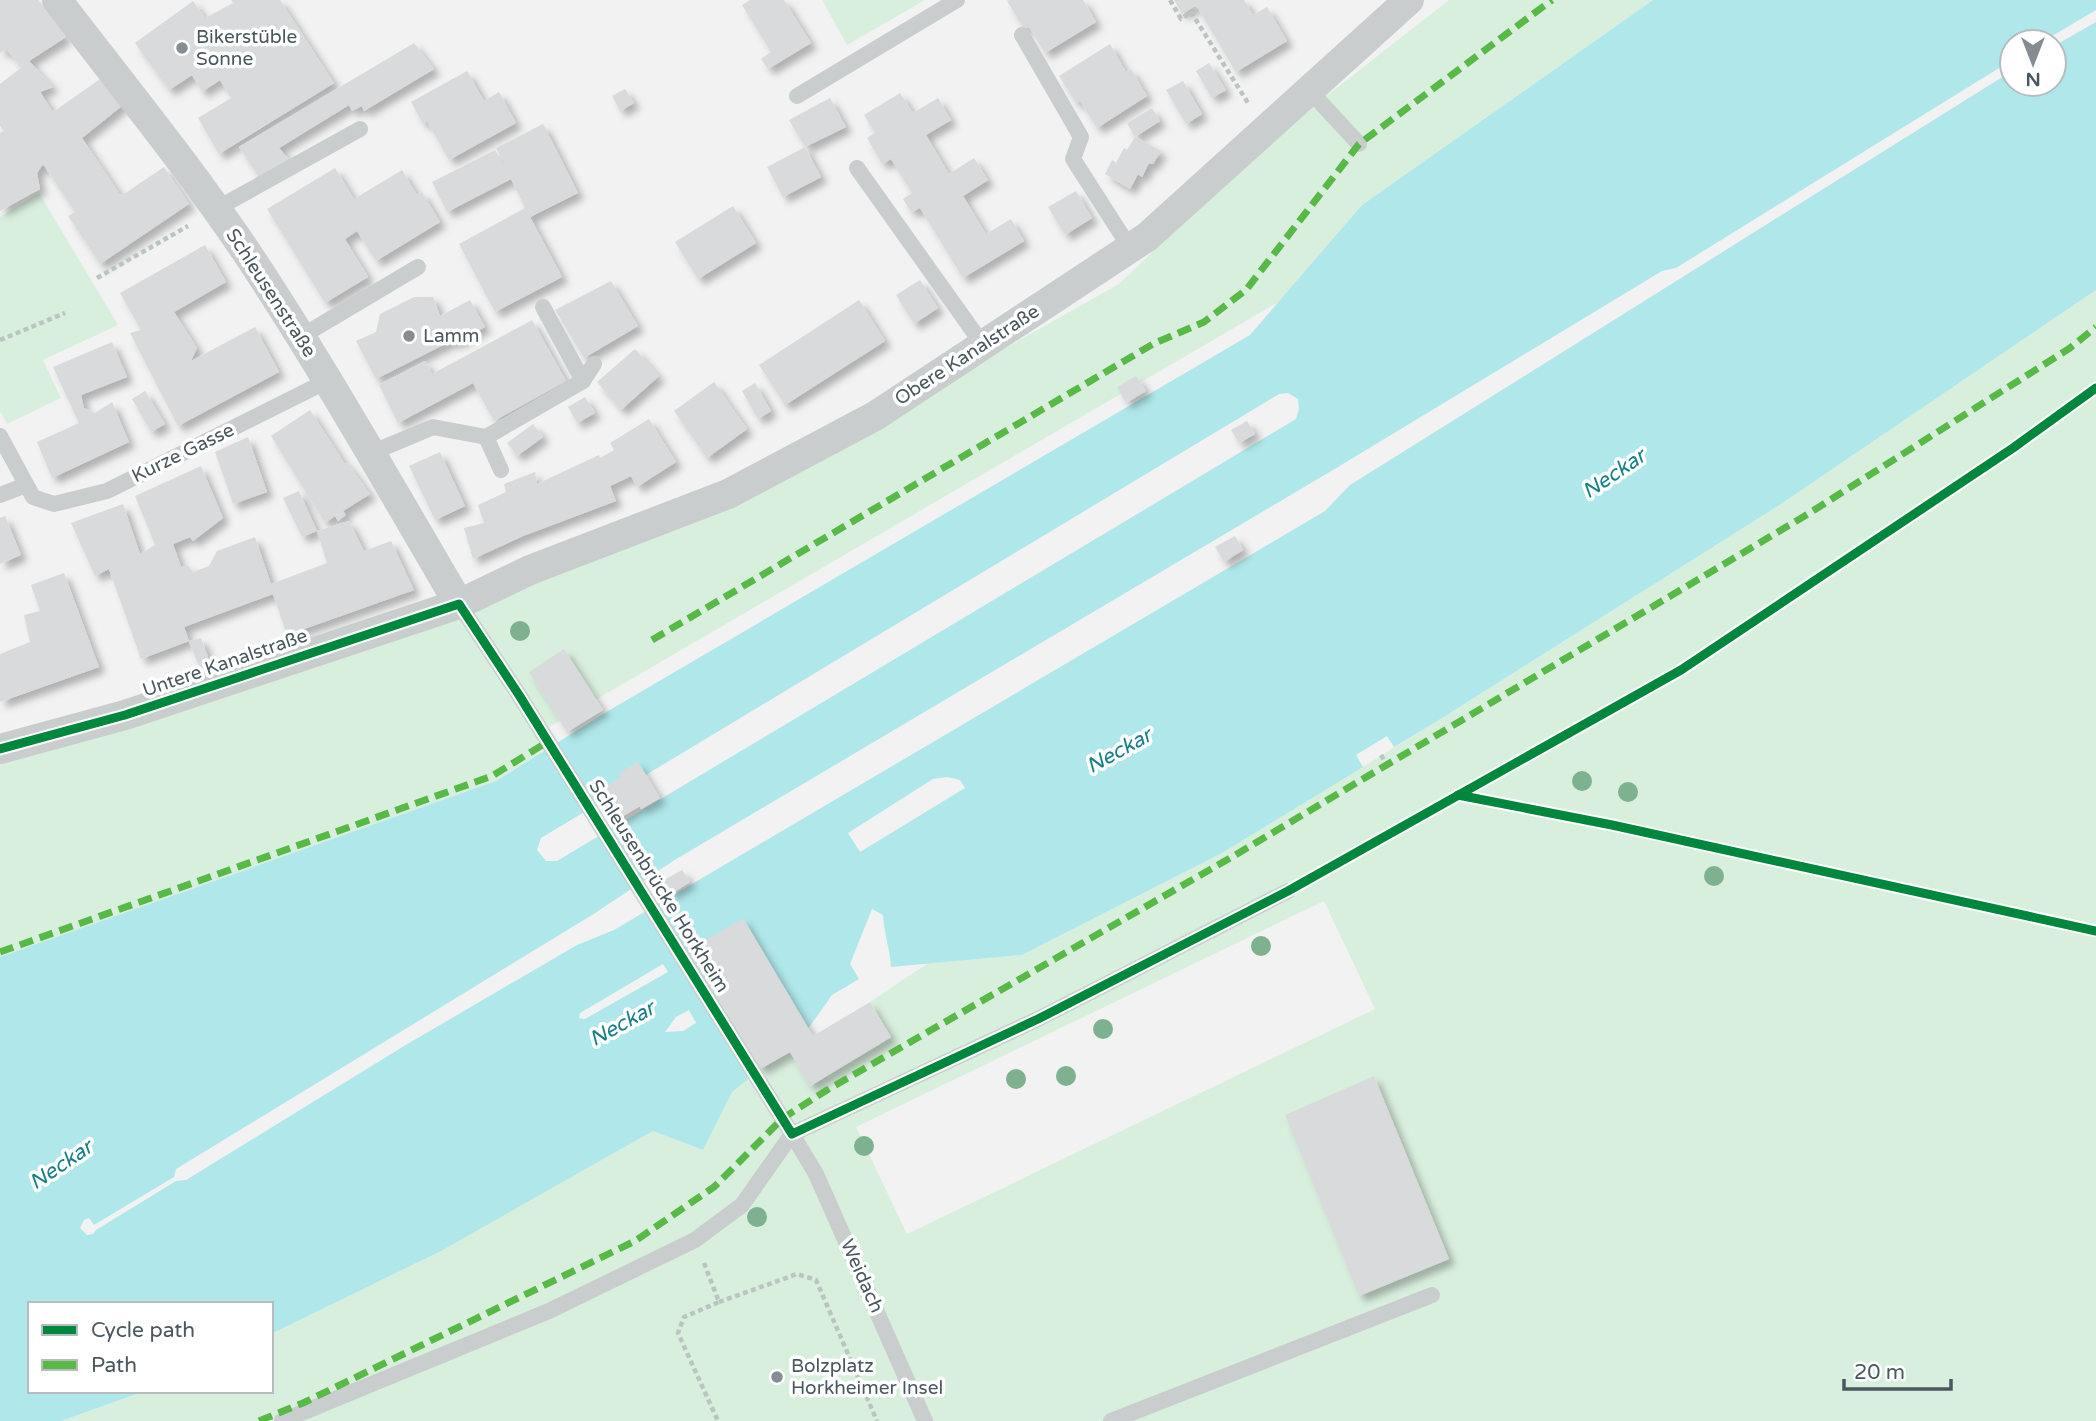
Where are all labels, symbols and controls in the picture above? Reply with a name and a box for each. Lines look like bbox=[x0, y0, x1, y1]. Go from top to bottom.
place label: Bikerstüble Sonne bbox=[196, 26, 297, 70]
north arrow bbox=[1998, 28, 2068, 98]
marker: Bikerstüble Sonne bbox=[174, 40, 190, 56]
text: N bbox=[2025, 68, 2041, 90]
street label: Schleusenstraße bbox=[221, 225, 321, 361]
street label: Obere Kanalstraße bbox=[891, 300, 1043, 410]
place label: Lamm bbox=[423, 325, 480, 347]
marker: Lamm bbox=[401, 328, 417, 344]
street label: Kurze Gasse bbox=[128, 419, 238, 487]
water label: Neckar bbox=[1578, 442, 1653, 504]
street label: Untere Kanalstraße bbox=[140, 624, 310, 702]
water label: Neckar bbox=[1082, 721, 1159, 779]
street label: Schleusenbrücke Horkheim bbox=[584, 776, 734, 996]
water label: Neckar bbox=[585, 994, 662, 1052]
water label: Neckar bbox=[25, 1133, 100, 1195]
street label: Weidach bbox=[836, 1236, 888, 1316]
legend bbox=[28, 1302, 273, 1393]
text: Cycle path bbox=[91, 1318, 195, 1343]
scale bar bbox=[1844, 1348, 1951, 1392]
text: Path bbox=[91, 1353, 137, 1378]
place label: Bolzplatz Horkheimer Insel bbox=[791, 1355, 943, 1399]
text: 20 m bbox=[1854, 1360, 1905, 1385]
marker: Bolzplatz Horkheimer Insel bbox=[769, 1369, 785, 1385]

